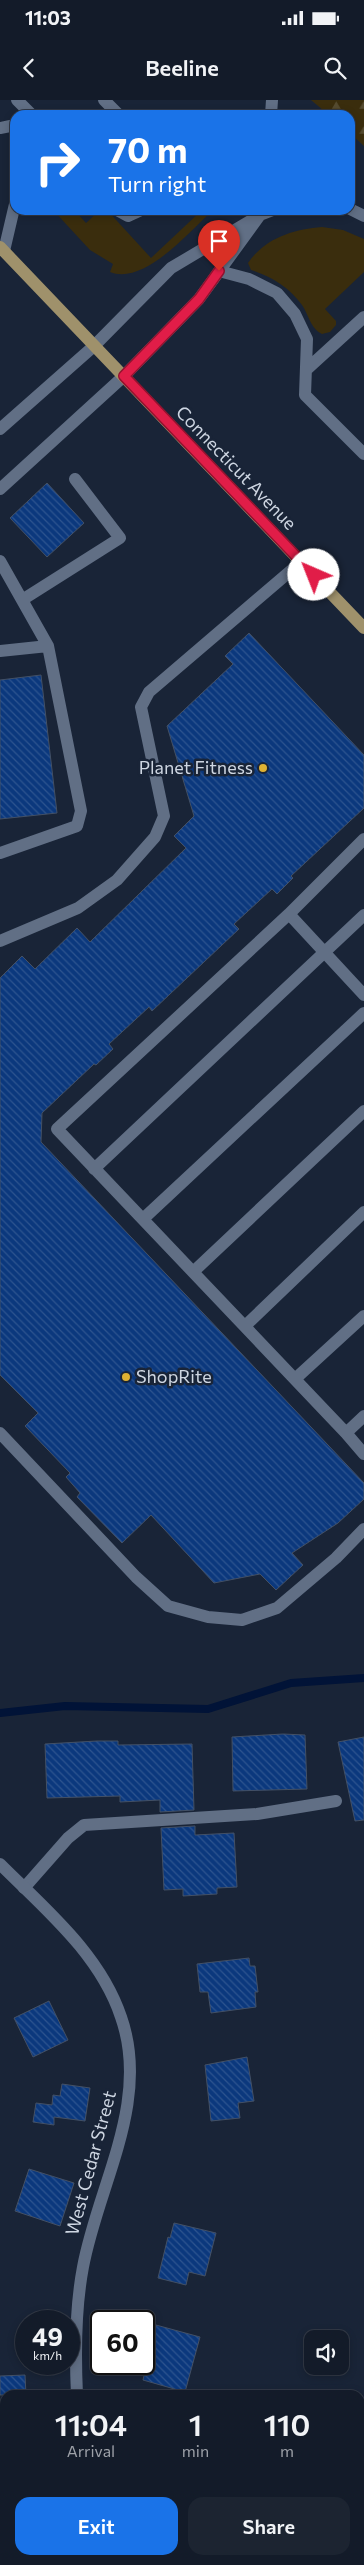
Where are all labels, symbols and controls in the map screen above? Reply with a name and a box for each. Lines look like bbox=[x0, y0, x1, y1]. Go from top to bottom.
text: 11:03 bbox=[25, 6, 71, 29]
icon: back bbox=[15, 54, 43, 82]
text: Beeline bbox=[145, 54, 219, 81]
icon: search bbox=[321, 54, 349, 82]
text: 70 m bbox=[108, 127, 188, 170]
icon: right bbox=[25, 130, 90, 195]
text: Turn right bbox=[108, 170, 206, 197]
pin bbox=[198, 220, 240, 271]
icon: arrive bbox=[205, 227, 233, 255]
street label: Connecticut Avenue bbox=[172, 401, 302, 534]
position arrow bbox=[287, 548, 339, 600]
place label: Planet Fitness bbox=[139, 756, 253, 778]
marker: Planet Fitness bbox=[257, 762, 269, 774]
place label: ShopRite bbox=[136, 1365, 212, 1387]
marker: ShopRite bbox=[120, 1371, 132, 1383]
street label: West Cedar Street bbox=[60, 2088, 120, 2237]
speed limit sign: 60 bbox=[90, 2310, 155, 2375]
text: 49 bbox=[32, 2321, 63, 2351]
map controls bbox=[304, 2330, 349, 2375]
button: sound bbox=[304, 2330, 349, 2375]
text: km/h bbox=[33, 2348, 62, 2362]
text: 11:04 bbox=[55, 2405, 127, 2442]
text: 1 bbox=[189, 2405, 202, 2442]
text: 110 bbox=[264, 2405, 310, 2442]
text: Arrival bbox=[67, 2441, 115, 2460]
text: min bbox=[182, 2441, 209, 2460]
text: m bbox=[280, 2441, 294, 2460]
button: Exit bbox=[15, 2497, 178, 2555]
button: Share bbox=[188, 2497, 350, 2555]

